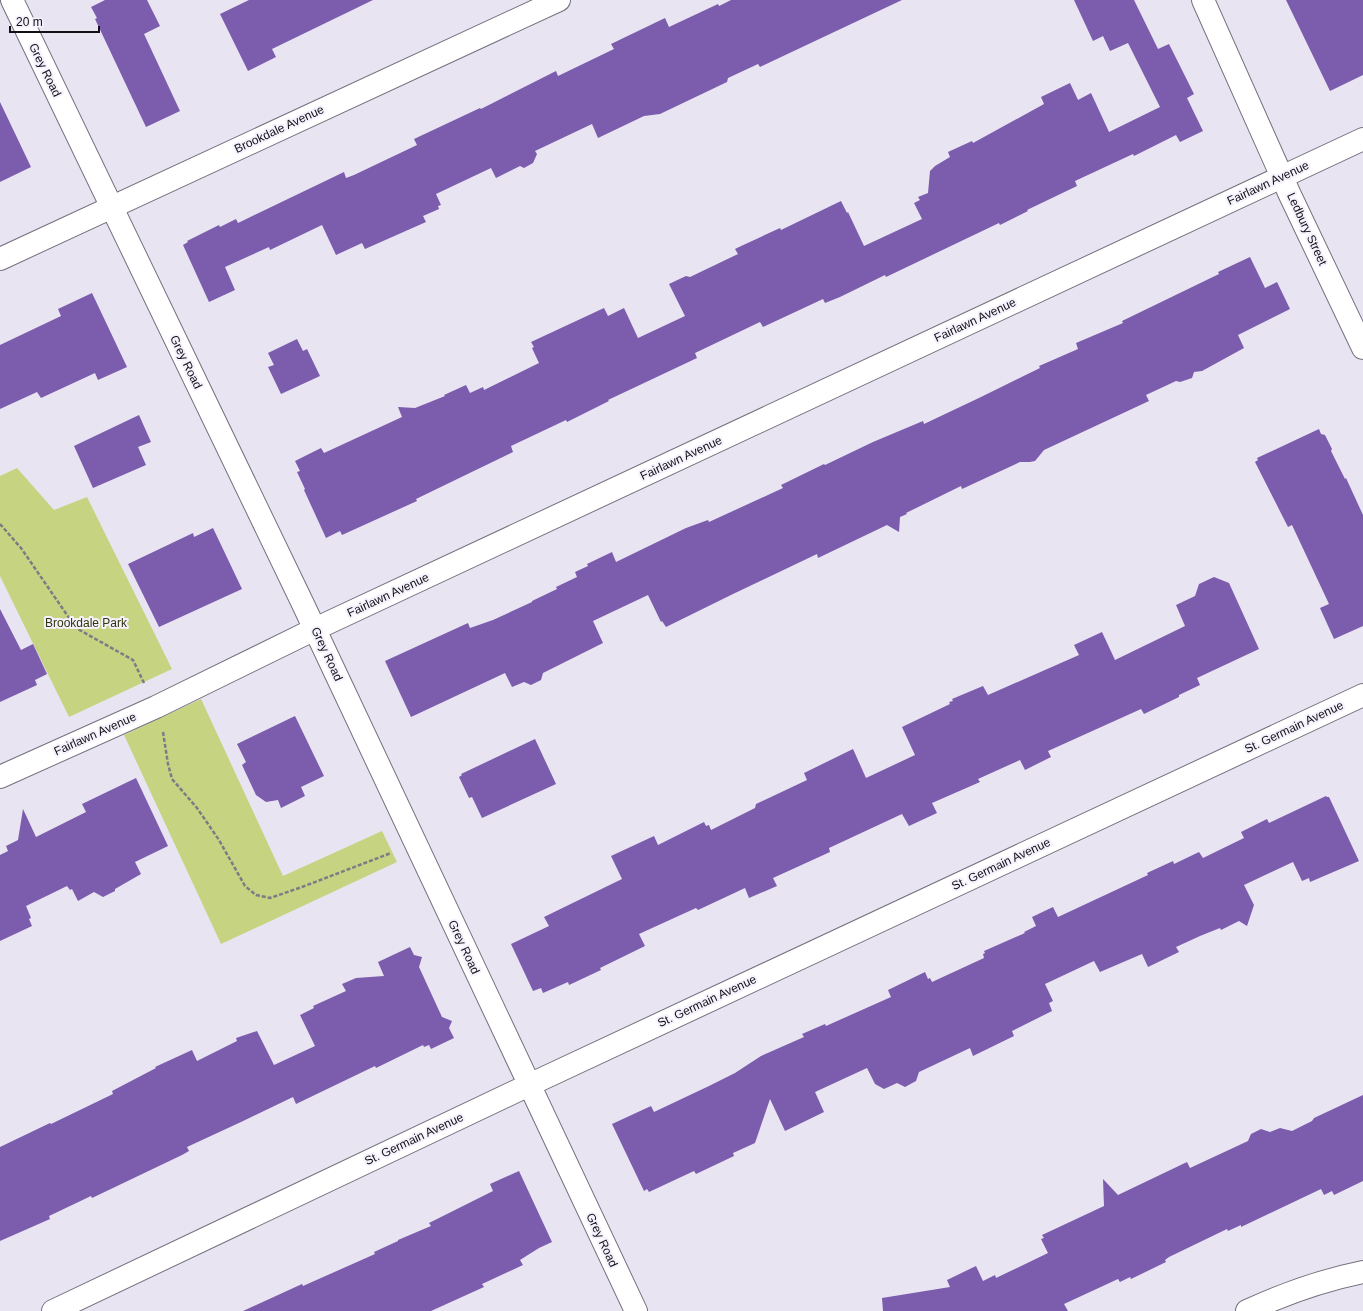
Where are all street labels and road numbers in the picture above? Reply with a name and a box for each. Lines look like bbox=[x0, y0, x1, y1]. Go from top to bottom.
street label: Grey Road bbox=[26, 41, 64, 99]
street label: Brookdale Avenue bbox=[232, 102, 326, 156]
street label: Fairlawn Avenue bbox=[1225, 158, 1311, 208]
street label: Ledbury Street bbox=[1284, 190, 1330, 268]
street label: Fairlawn Avenue bbox=[932, 295, 1018, 345]
street label: Grey Road bbox=[167, 333, 205, 391]
street label: Fairlawn Avenue bbox=[638, 433, 724, 483]
street label: Fairlawn Avenue bbox=[345, 570, 431, 620]
street label: Grey Road bbox=[308, 625, 346, 683]
street label: St. Germain Avenue bbox=[1242, 698, 1346, 756]
street label: Fairlawn Avenue bbox=[52, 709, 139, 758]
street label: St. Germain Avenue bbox=[949, 835, 1053, 893]
street label: Grey Road bbox=[445, 918, 483, 976]
street label: St. Germain Avenue bbox=[655, 972, 759, 1030]
street label: St. Germain Avenue bbox=[362, 1110, 466, 1168]
street label: Grey Road bbox=[583, 1211, 621, 1269]

